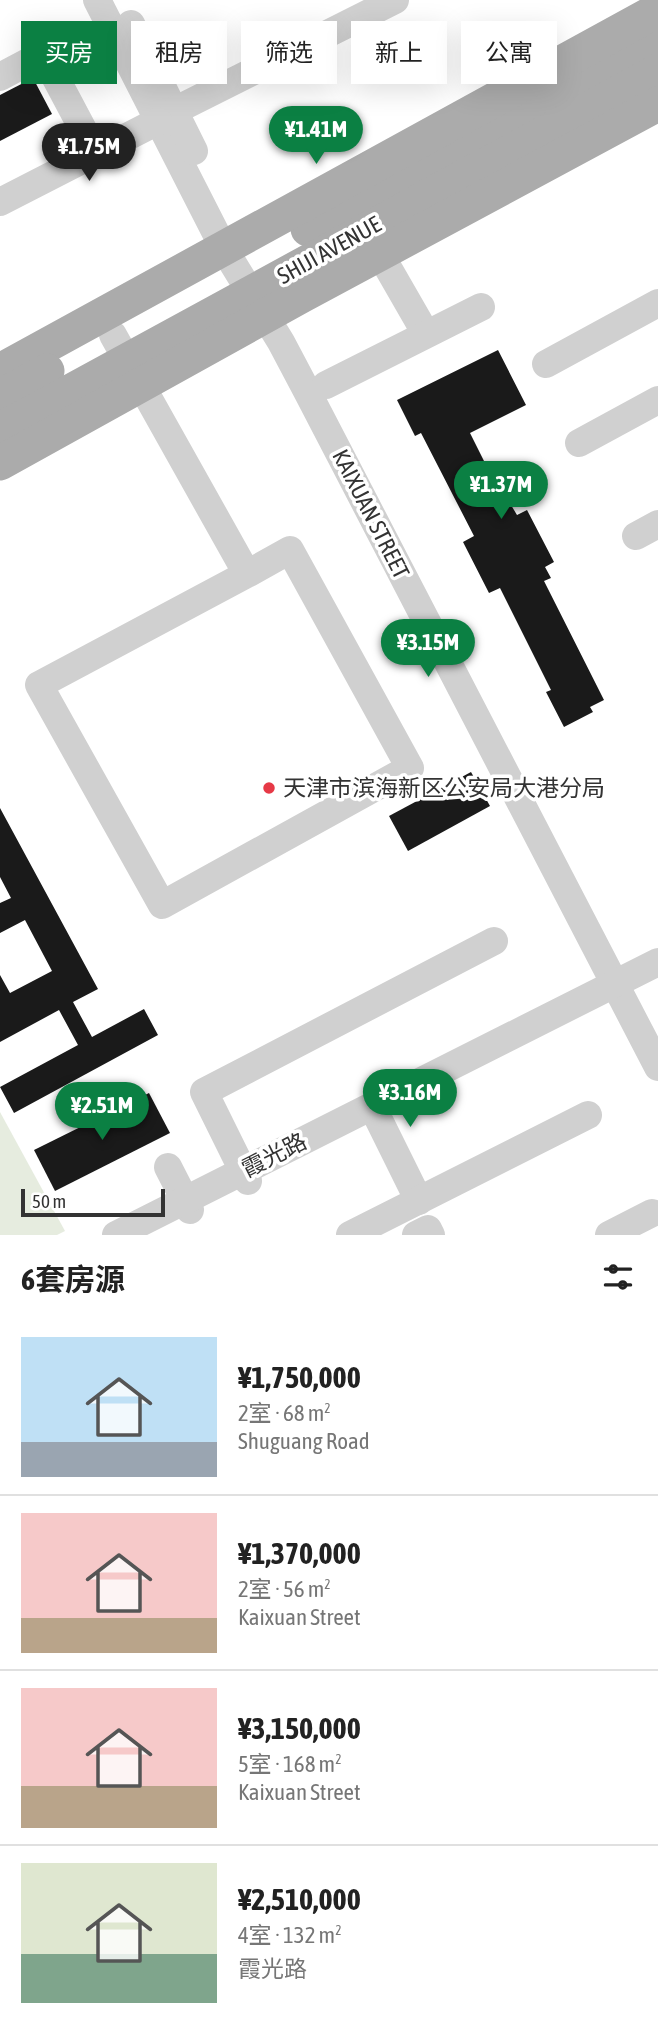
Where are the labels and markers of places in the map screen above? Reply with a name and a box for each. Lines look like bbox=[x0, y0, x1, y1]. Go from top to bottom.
pin: ¥1.41M bbox=[259, 106, 373, 166]
pin: ¥1.75M bbox=[32, 124, 146, 183]
pin: ¥1.37M bbox=[444, 462, 558, 521]
pin: ¥3.15M bbox=[371, 620, 485, 679]
place label: 天津市滨海新区公安局大港分局 bbox=[283, 775, 605, 801]
marker: 天津市滨海新区公安局大港分局 bbox=[261, 780, 277, 796]
pin: ¥3.16M bbox=[353, 1070, 467, 1129]
pin: ¥2.51M bbox=[45, 1082, 159, 1142]

